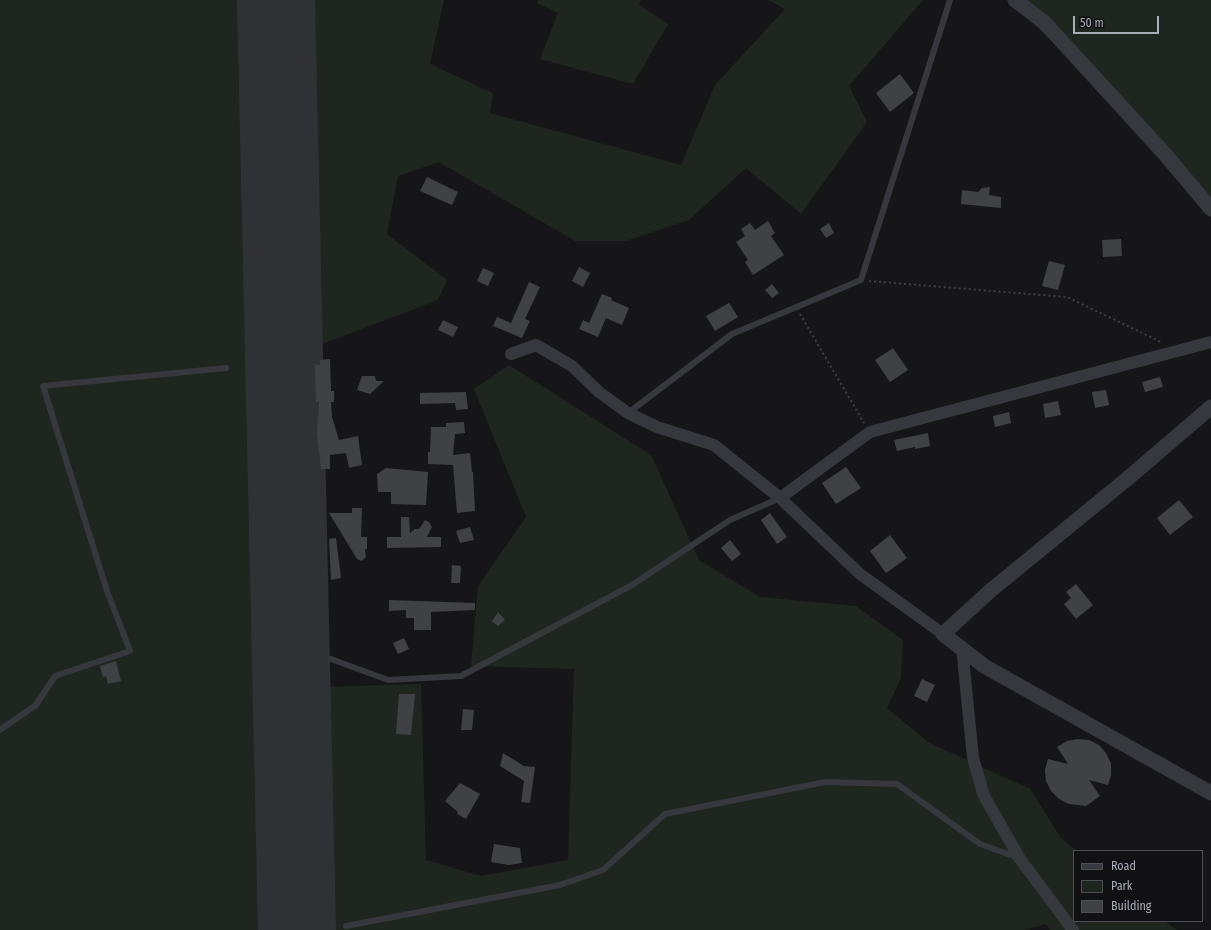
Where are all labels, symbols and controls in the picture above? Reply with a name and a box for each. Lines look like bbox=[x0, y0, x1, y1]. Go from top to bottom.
scale bar bbox=[1075, 8, 1161, 34]
text: 50 m bbox=[1080, 16, 1104, 30]
legend bbox=[1073, 850, 1203, 922]
text: Road bbox=[1111, 859, 1136, 873]
text: Park bbox=[1111, 879, 1132, 893]
text: Building bbox=[1111, 899, 1151, 913]

